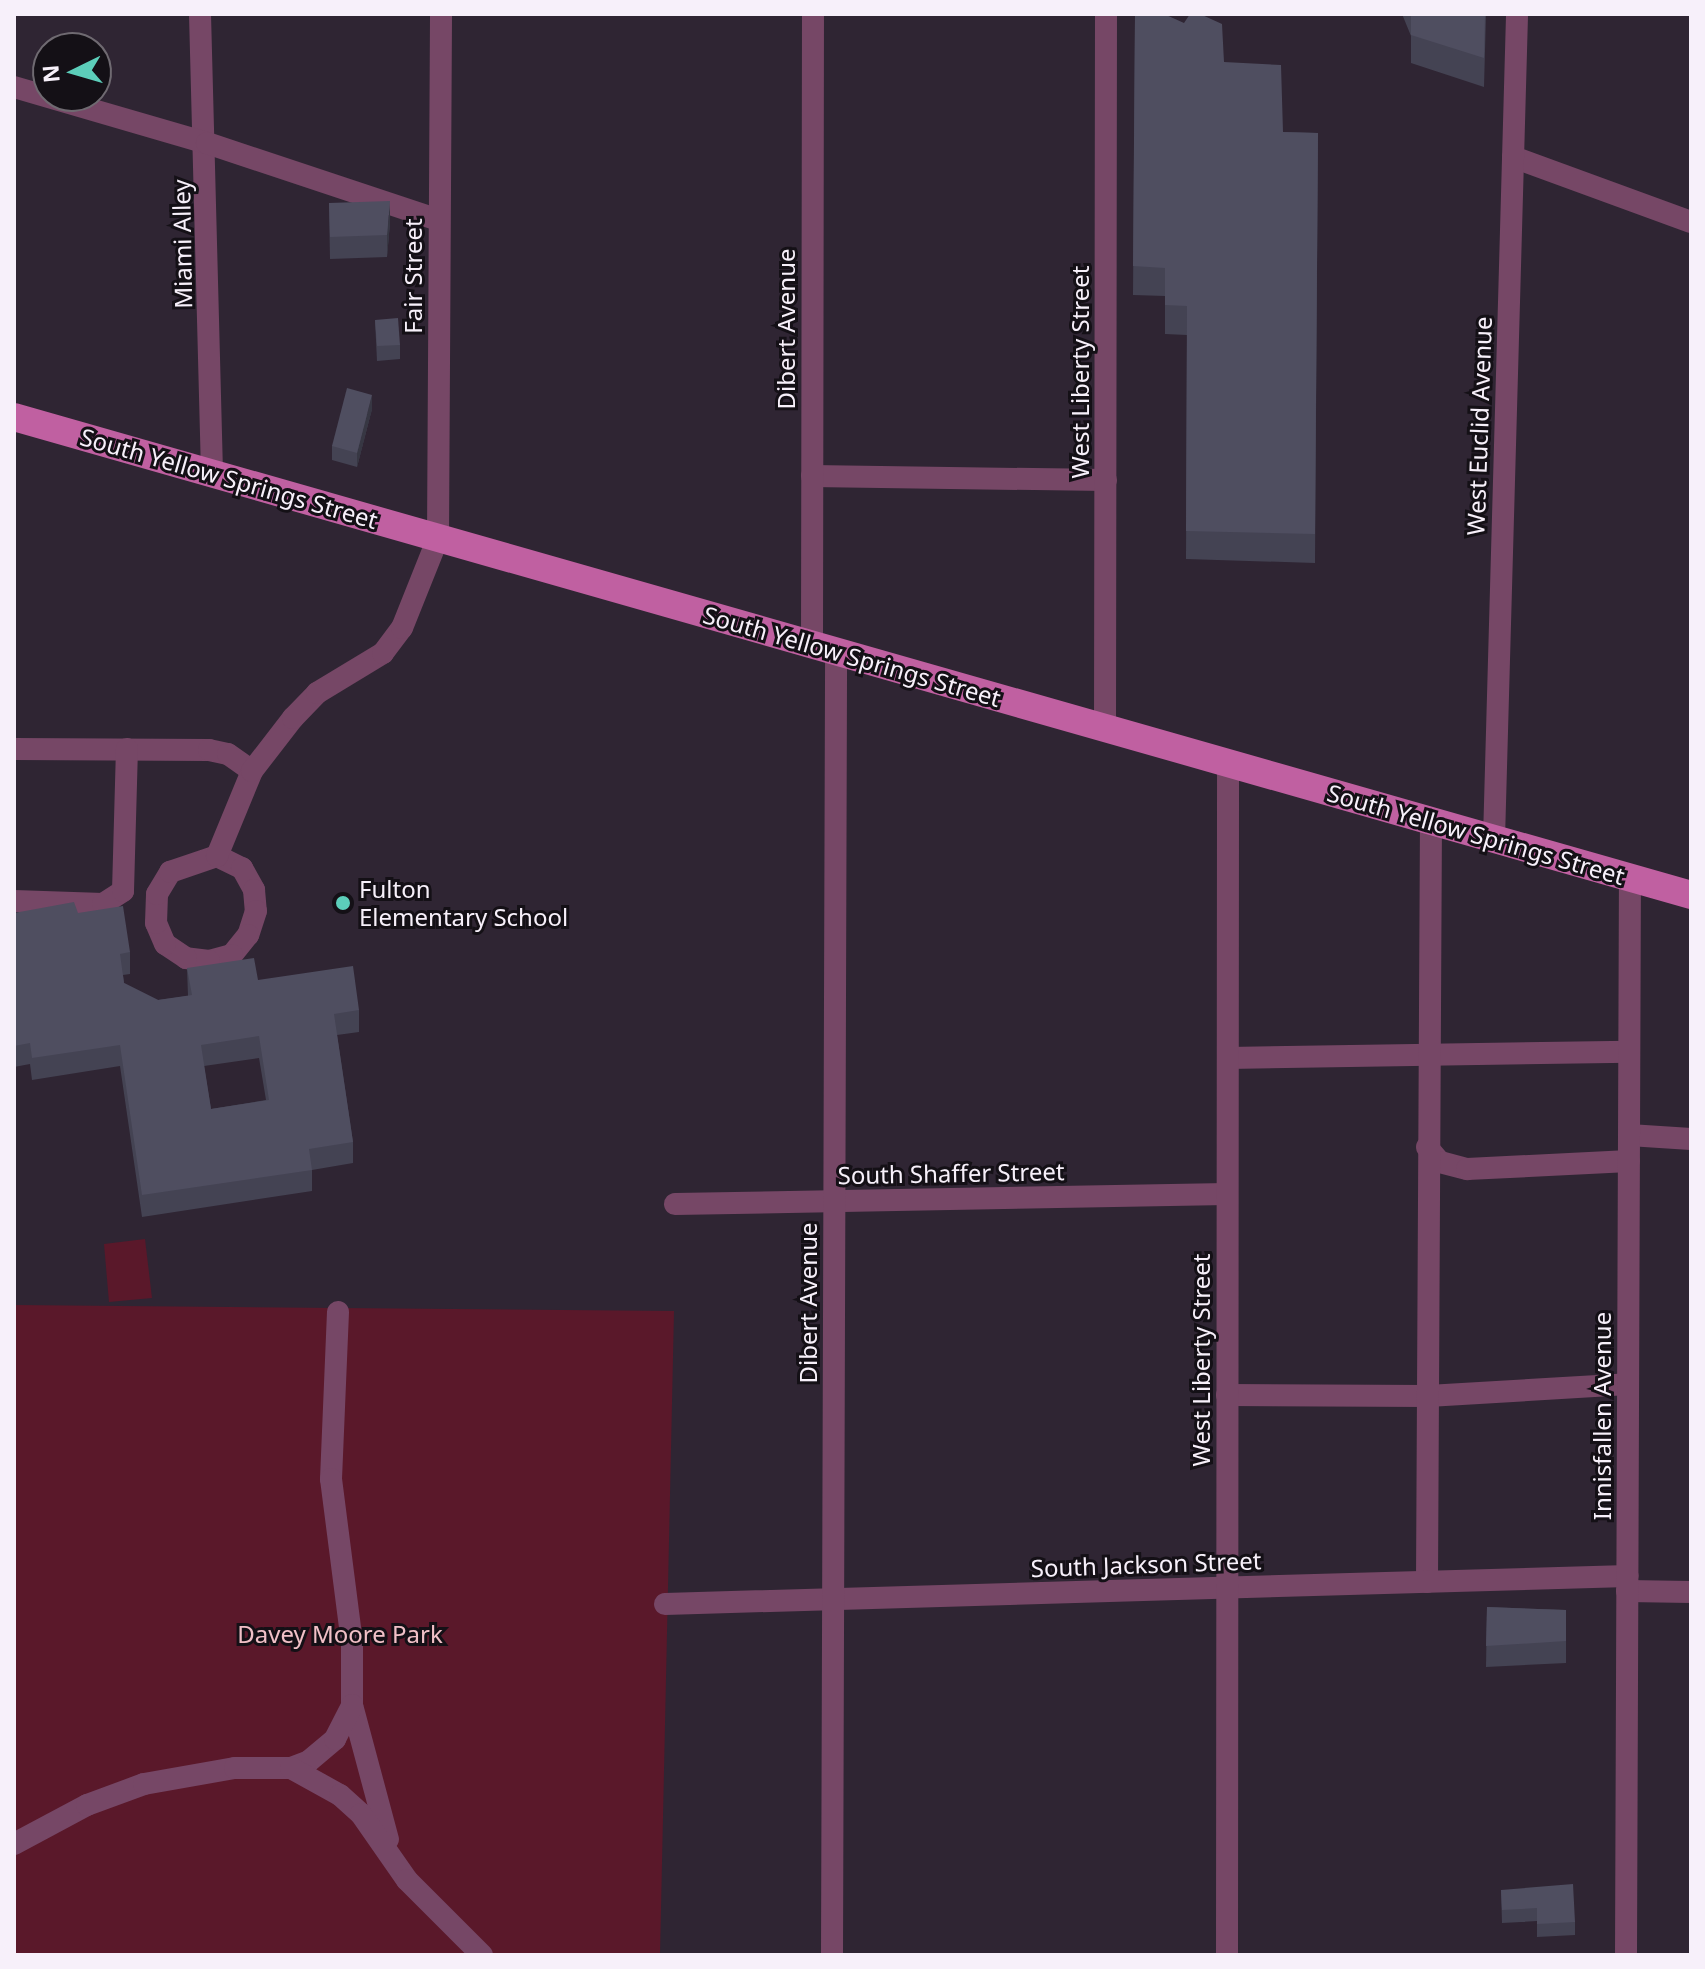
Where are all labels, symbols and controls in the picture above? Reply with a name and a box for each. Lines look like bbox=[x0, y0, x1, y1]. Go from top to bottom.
north arrow bbox=[32, 32, 112, 112]
text: N bbox=[34, 64, 66, 84]
street label: Miami Alley bbox=[166, 179, 198, 309]
street label: Fair Street bbox=[399, 218, 427, 334]
street label: Dibert Avenue bbox=[772, 248, 800, 410]
street label: West Liberty Street bbox=[1066, 266, 1094, 478]
street label: West Euclid Avenue bbox=[1461, 316, 1497, 536]
street label: South Yellow Springs Street bbox=[77, 422, 381, 534]
street label: South Yellow Springs Street bbox=[700, 600, 1004, 712]
street label: South Yellow Springs Street bbox=[1324, 778, 1628, 890]
place label: Fulton Elementary School bbox=[359, 875, 568, 931]
marker: Fulton Elementary School bbox=[334, 894, 352, 912]
street label: South Shaffer Street bbox=[837, 1157, 1065, 1189]
street label: Dibert Avenue bbox=[794, 1222, 822, 1384]
street label: West Liberty Street bbox=[1187, 1254, 1215, 1466]
street label: Innisfallen Avenue bbox=[1588, 1312, 1616, 1520]
street label: South Jackson Street bbox=[1030, 1546, 1262, 1582]
park label: Davey Moore Park bbox=[237, 1620, 443, 1648]

